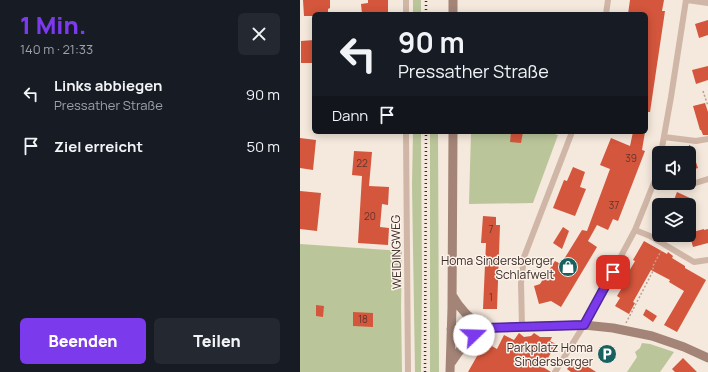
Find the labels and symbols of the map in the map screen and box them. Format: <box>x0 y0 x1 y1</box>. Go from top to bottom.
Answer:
house number: 39 <box>625 151 637 165</box>
house number: 22 <box>356 156 368 170</box>
house number: 37 <box>609 198 619 212</box>
house number: 20 <box>364 209 376 223</box>
street label: WEIDINGWEG <box>387 214 405 289</box>
house number: 7 <box>488 222 494 236</box>
place label: Homa Sindersberger Schlafwelt <box>441 252 555 283</box>
pin <box>596 255 630 289</box>
shop icon: Homa Sindersberger Schlafwelt <box>557 256 579 278</box>
house number: 1 <box>489 290 493 304</box>
house number: 18 <box>358 312 368 326</box>
position arrow <box>453 314 495 356</box>
place label: Parkplatz Homa Sindersberger <box>507 339 594 370</box>
parking icon: Parkplatz Homa Sindersberger <box>596 343 618 365</box>

